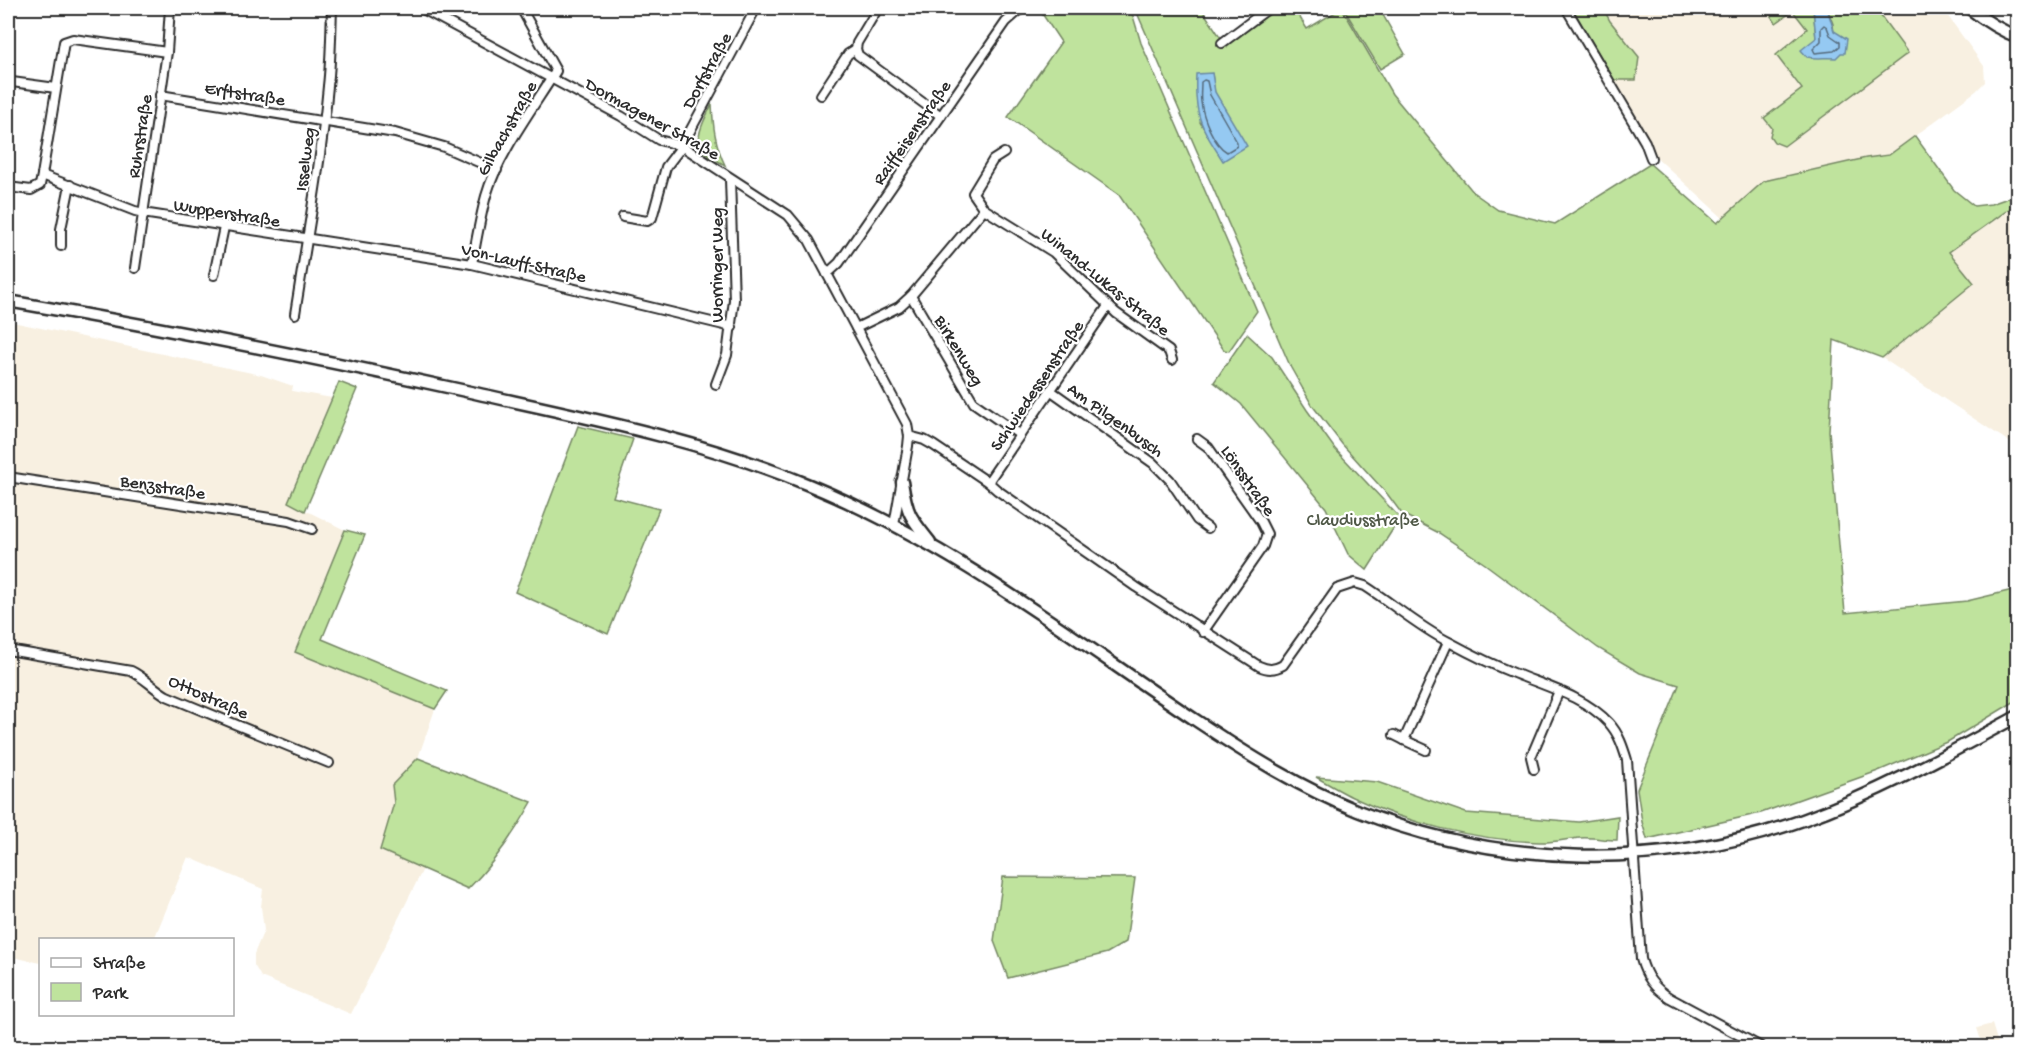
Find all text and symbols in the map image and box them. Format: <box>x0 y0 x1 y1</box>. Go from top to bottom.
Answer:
street label: Dorfstraße <box>678 29 738 114</box>
street label: Dormagener Straße <box>580 74 723 166</box>
street label: Raiffeisenstraße <box>869 77 957 190</box>
street label: Gilbachstraße <box>474 78 543 180</box>
street label: Erftstraße <box>203 79 287 112</box>
street label: Ruhrstraße <box>124 92 159 180</box>
street label: Isselweg <box>292 126 321 193</box>
street label: Wupperstraße <box>172 196 282 233</box>
street label: Worringer Weg <box>708 208 729 322</box>
street label: Winand-Lukas-Straße <box>1036 224 1174 342</box>
street label: Von-Lauff-Straße <box>458 240 589 289</box>
street label: Birkenweg <box>928 311 987 390</box>
street label: Schwiedessenstraße <box>987 317 1090 456</box>
street label: Am Pilgenbusch <box>1062 379 1167 463</box>
street label: Lönsstraße <box>1215 442 1279 521</box>
street label: Benzstraße <box>118 471 207 506</box>
park label: Claudiusstraße <box>1307 511 1420 532</box>
street label: Ottostraße <box>165 671 252 726</box>
legend <box>39 938 234 1016</box>
text: Straße <box>93 954 146 975</box>
text: Park <box>92 984 129 1005</box>

